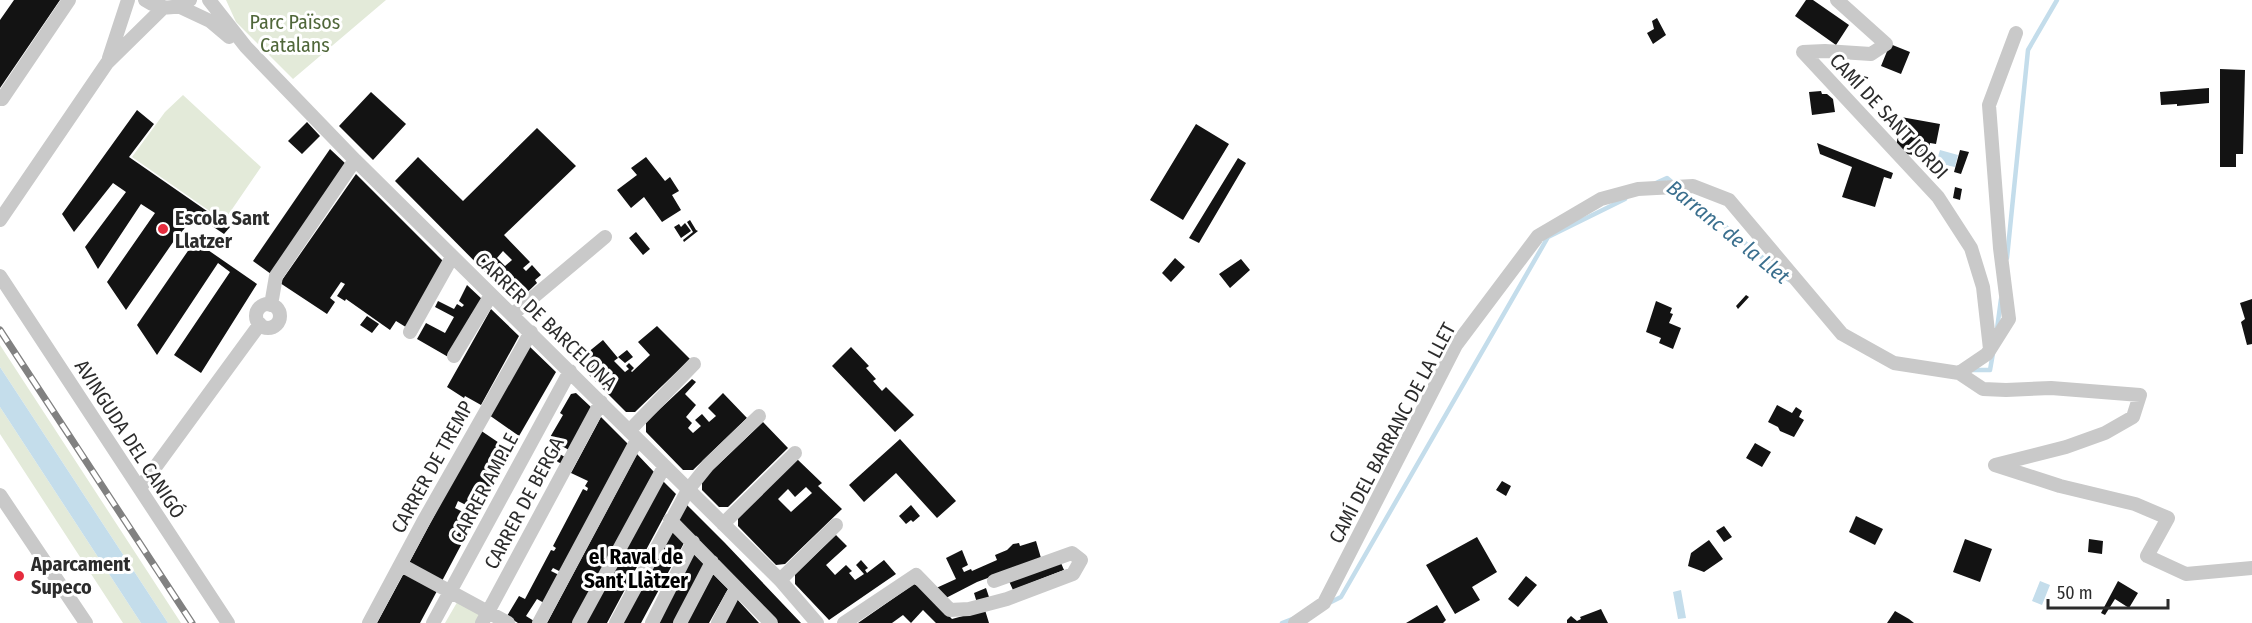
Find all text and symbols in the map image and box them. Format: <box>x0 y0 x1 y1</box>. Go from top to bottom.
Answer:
park label: Parc Països Catalans <box>250 10 340 57</box>
street label: CAMÍ DE SANT JORDI <box>1825 48 1953 184</box>
water label: Barranc de la Llet <box>1661 175 1795 290</box>
place label: Escola Sant Llatzer <box>175 206 270 253</box>
marker: Escola Sant Llatzer <box>156 222 170 236</box>
street label: CARRER DE BARCELONA <box>470 247 622 395</box>
street label: CAMÍ DEL BARRANC DE LA LLET <box>1324 318 1461 547</box>
street label: AVINGUDA DEL CANIGÓ <box>70 355 190 523</box>
street label: CARRER DE TREMP <box>386 397 478 537</box>
street label: CARRER AMPLE <box>445 429 523 547</box>
street label: CARRER DE BERGA <box>479 432 569 573</box>
district label: el Raval de Sant Llàtzer <box>584 544 688 594</box>
place label: Aparcament Supeco <box>30 552 132 599</box>
marker: Aparcament Supeco <box>12 569 26 583</box>
scale bar <box>2048 572 2168 610</box>
text: 50 m <box>2057 582 2093 604</box>

